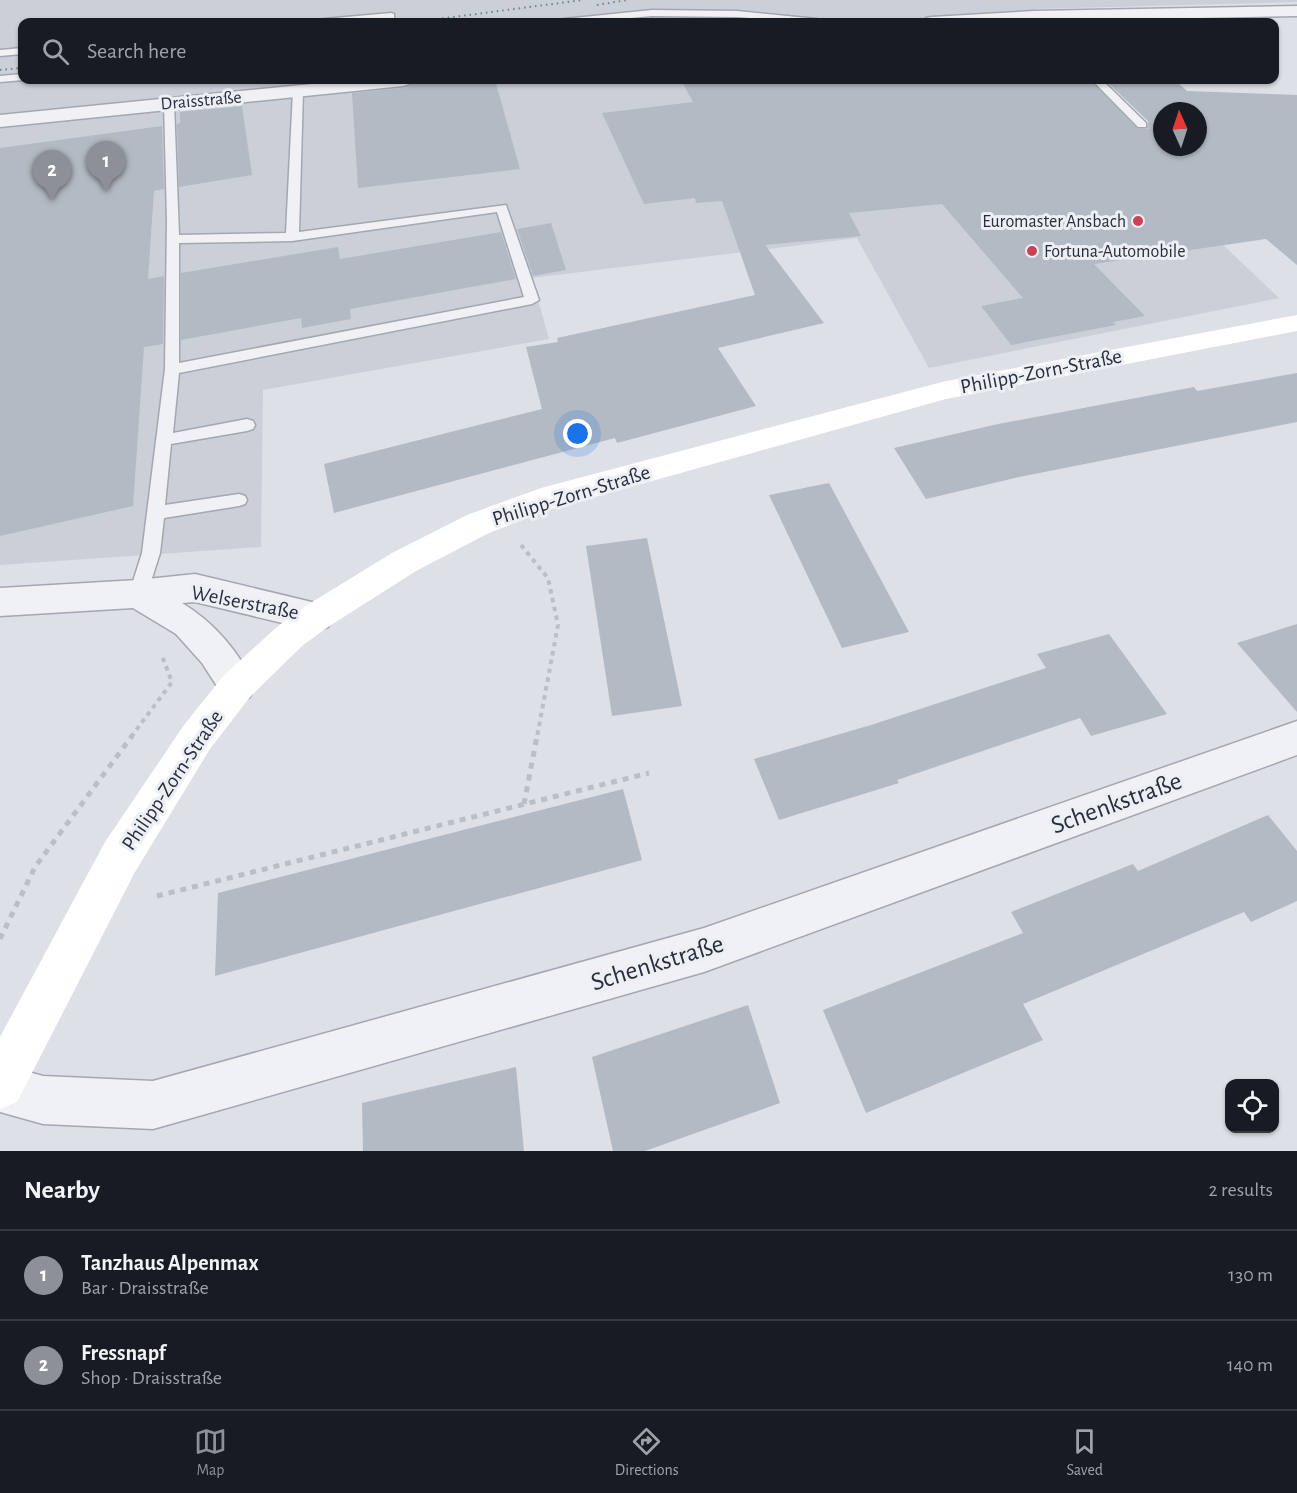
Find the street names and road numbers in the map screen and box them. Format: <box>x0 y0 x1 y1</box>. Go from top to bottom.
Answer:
street label: Draisstraße <box>160 88 242 114</box>
street label: Philipp-Zorn-Straße <box>959 346 1124 397</box>
street label: Philipp-Zorn-Straße <box>490 461 653 529</box>
street label: Welserstraße <box>189 582 300 623</box>
street label: Philipp-Zorn-Straße <box>118 706 227 854</box>
street label: Schenkstraße <box>1048 767 1185 839</box>
street label: Schenkstraße <box>588 930 727 995</box>

